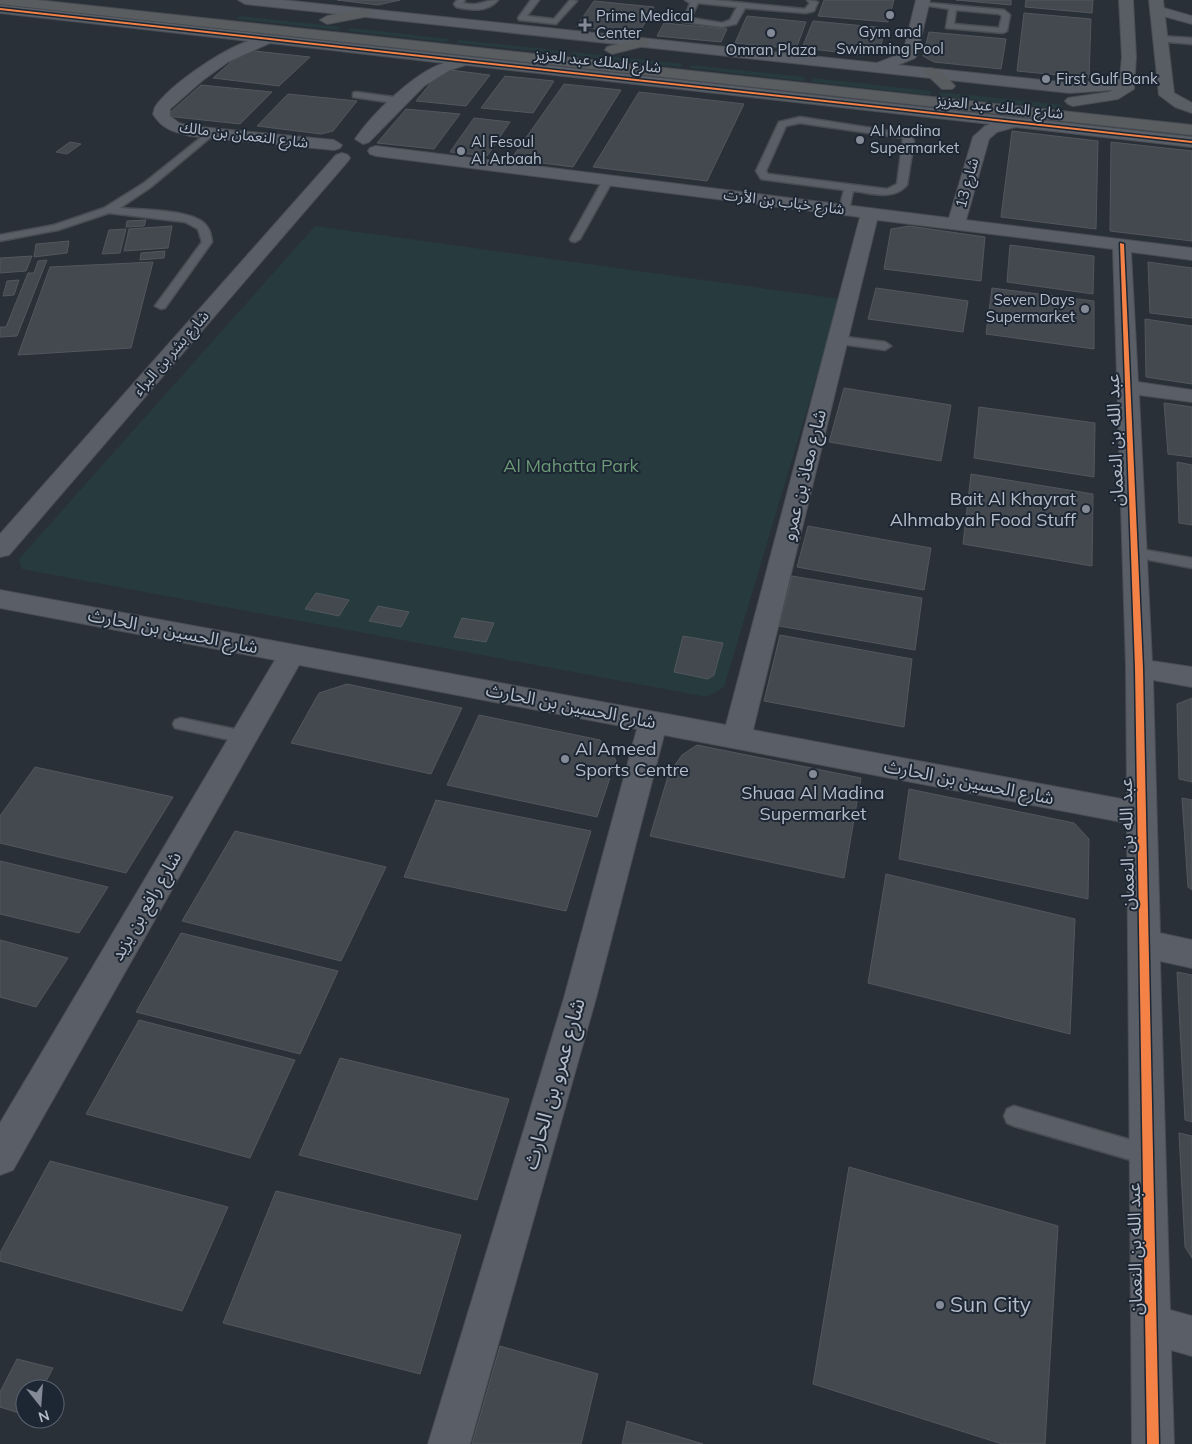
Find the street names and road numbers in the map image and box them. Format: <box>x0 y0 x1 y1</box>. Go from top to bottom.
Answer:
street label: شارع الملك عبد العزيز <box>532 44 663 80</box>
street label: شارع الملك عبد العزيز <box>934 90 1065 126</box>
street label: شارع النعمان بن مالك <box>178 117 310 155</box>
street label: شارع 13 <box>951 155 985 211</box>
street label: شارع خباب بن الأرت <box>722 185 846 221</box>
street label: شارع بشر بن البراء <box>128 306 215 401</box>
street label: عبد الله بن النعمان <box>1101 373 1128 507</box>
street label: شارع معاذ بن عمرو <box>776 407 834 544</box>
street label: شارع الحسين بن الحارث <box>85 603 260 661</box>
street label: شارع الحسين بن الحارث <box>483 678 658 736</box>
street label: شارع الحسين بن الحارث <box>881 754 1056 812</box>
street label: عبد الله بن النعمان <box>1114 778 1139 910</box>
street label: شارع رافع بن يزيد <box>105 847 189 966</box>
street label: شارع عمرو بن الحارث <box>516 995 593 1173</box>
street label: عبد الله بن النعمان <box>1122 1183 1147 1315</box>

